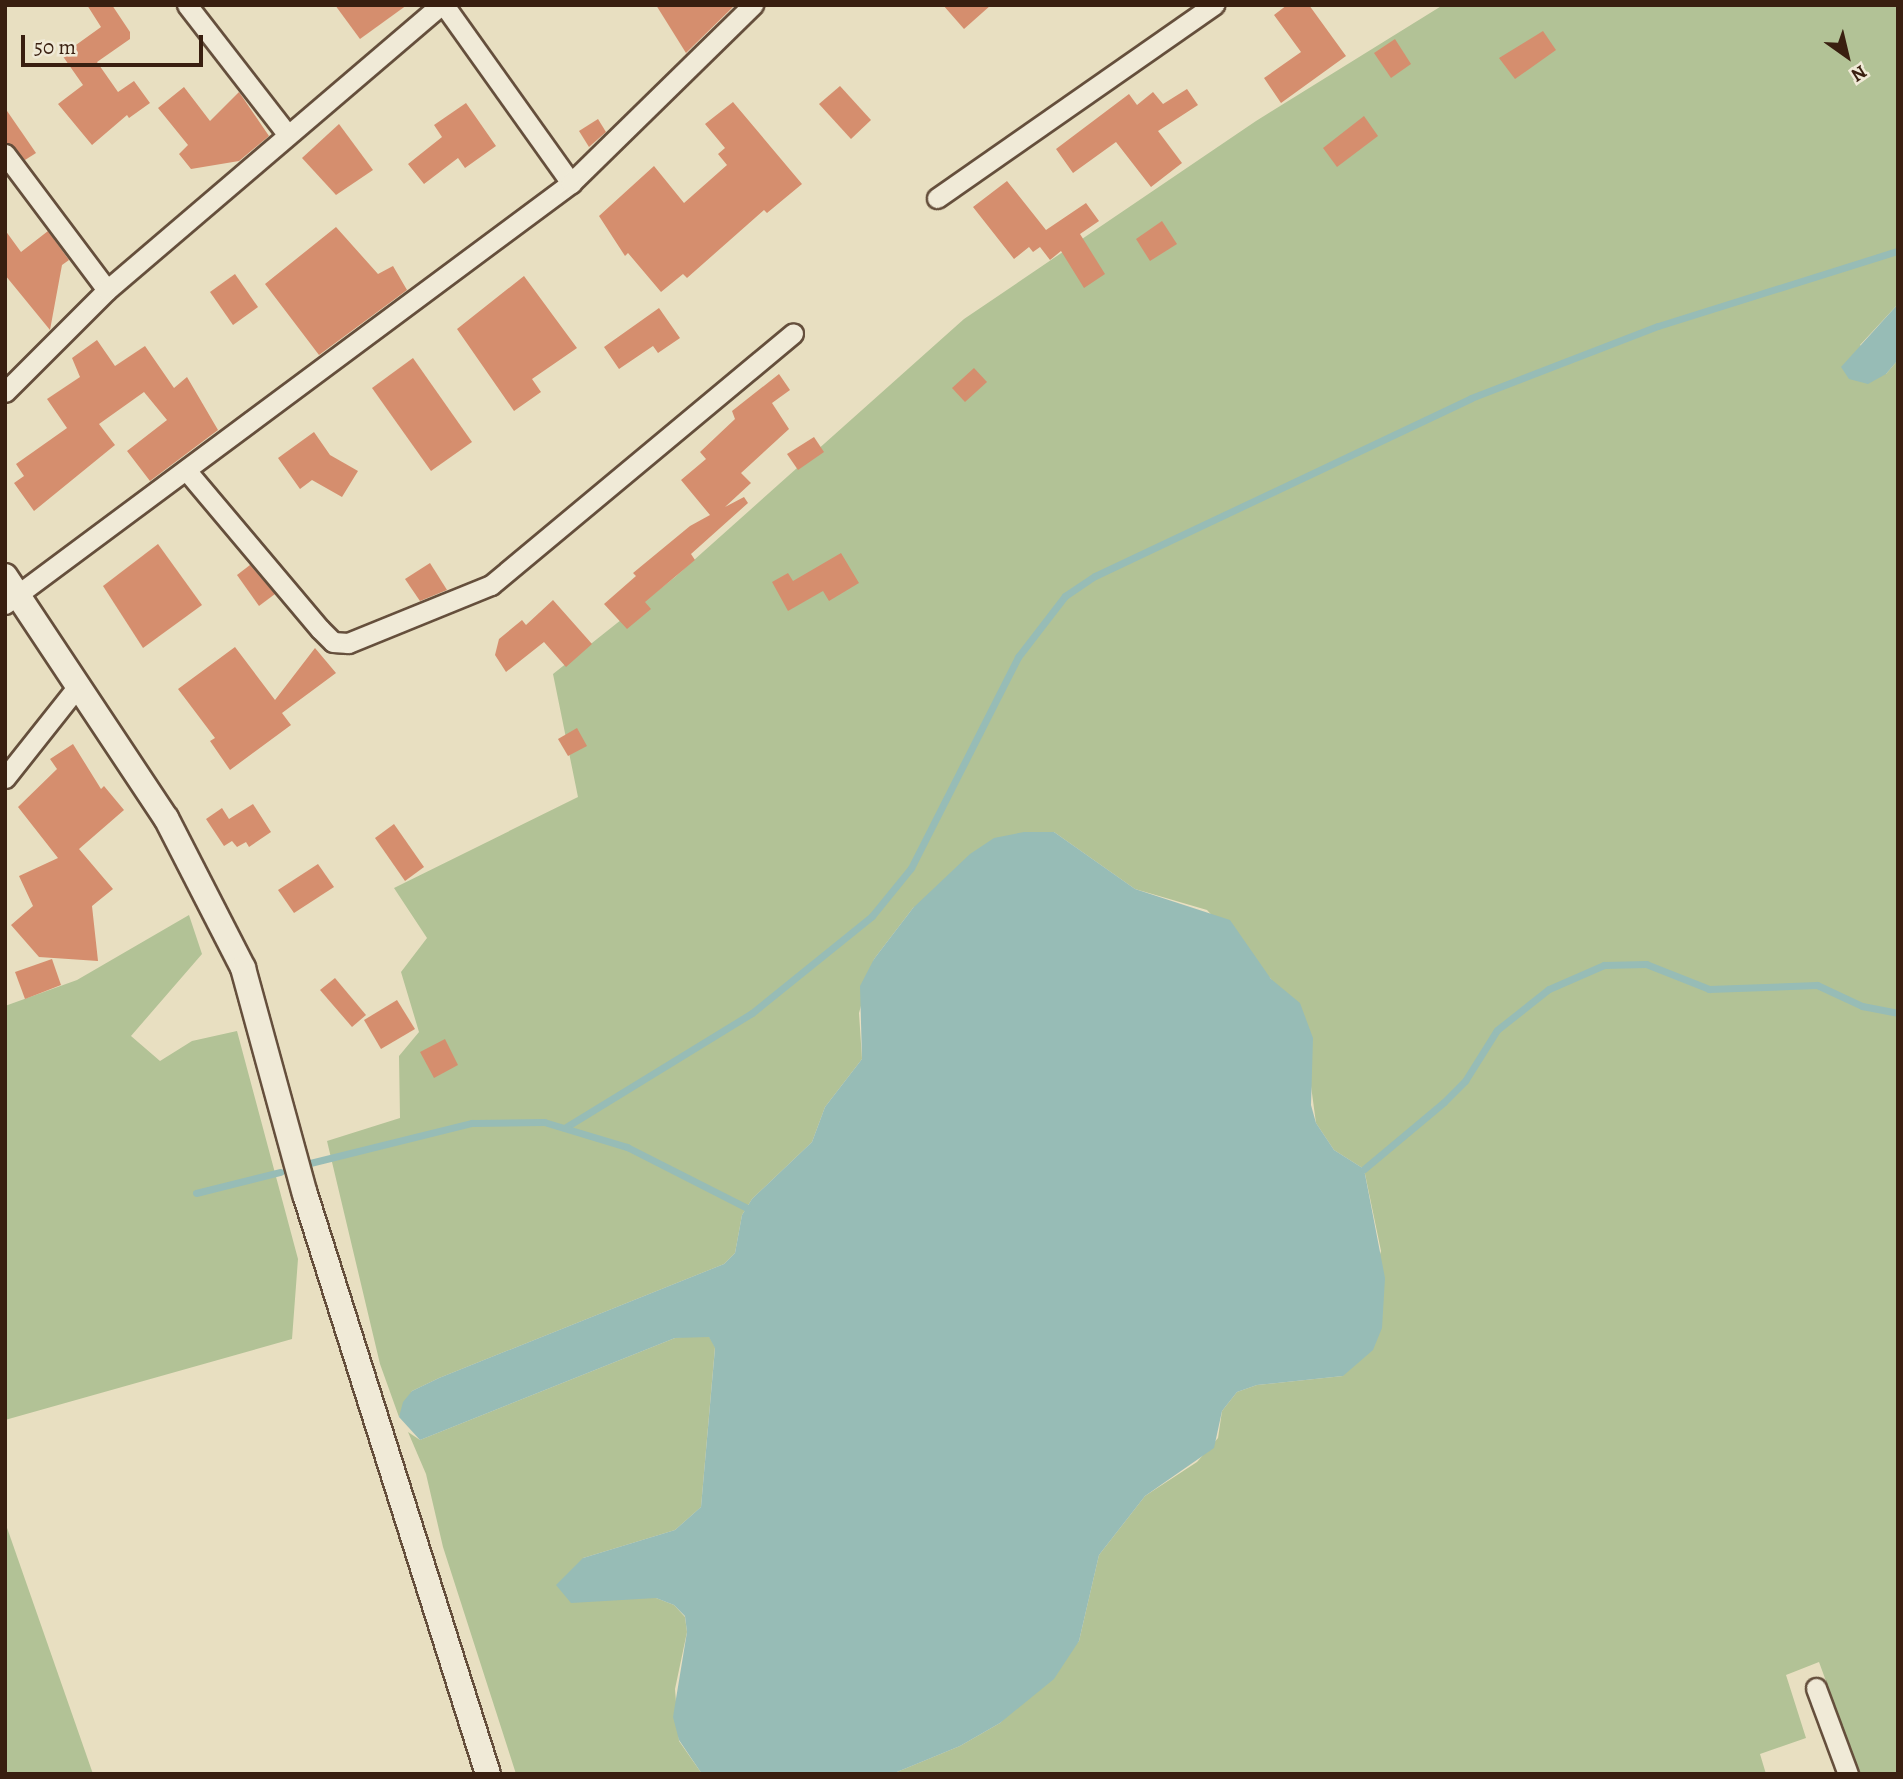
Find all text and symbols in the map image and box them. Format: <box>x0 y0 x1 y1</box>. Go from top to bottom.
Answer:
scale bar <box>24 21 206 65</box>
north arrow <box>1812 21 1882 91</box>
text: 50 m <box>34 33 76 61</box>
text: N <box>1846 59 1872 88</box>

